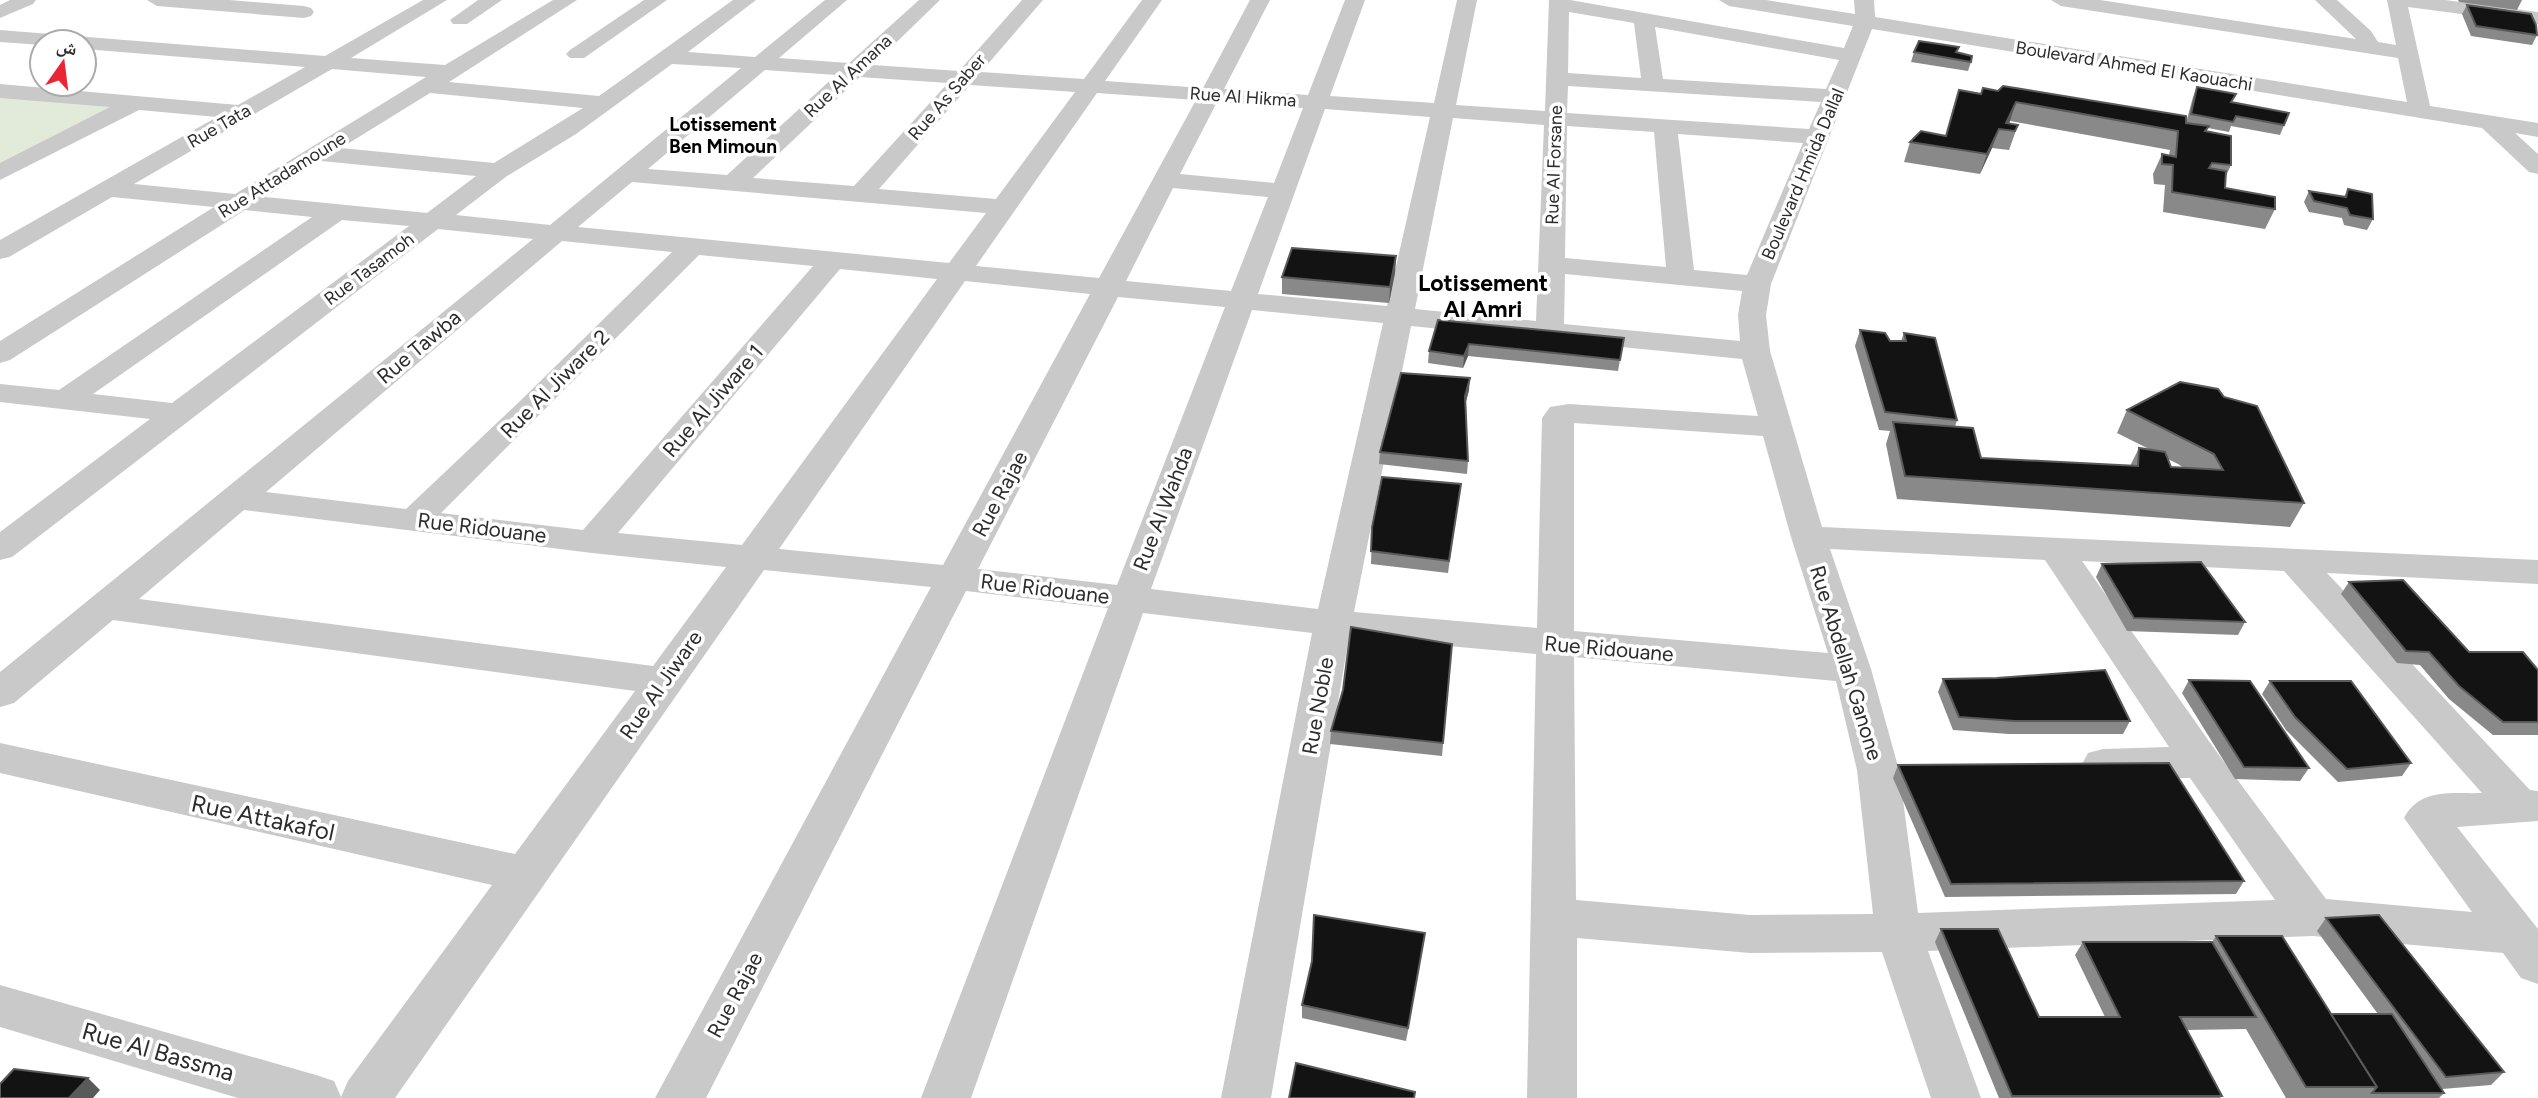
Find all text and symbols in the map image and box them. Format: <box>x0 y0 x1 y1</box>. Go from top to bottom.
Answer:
north arrow <box>28 28 98 98</box>
street label: Rue Al Amana <box>800 30 896 122</box>
text: ش <box>54 33 80 61</box>
street label: Boulevard Ahmed El Kaouachi <box>2014 36 2254 96</box>
street label: Rue As Saber <box>903 49 991 145</box>
street label: Rue Al Hikma <box>1189 82 1297 112</box>
street label: Boulevard Hmida Dallal <box>1757 85 1849 263</box>
street label: Rue Tata <box>183 99 255 153</box>
street label: Rue Al Forsane <box>1541 105 1567 225</box>
district label: Lotissement Ben Mimoun <box>669 113 777 158</box>
street label: Rue Attadamoune <box>214 127 350 223</box>
street label: Rue Tasamoh <box>320 228 418 310</box>
district label: Lotissement Al Amri <box>1418 269 1548 323</box>
street label: Rue Tawba <box>372 304 466 389</box>
street label: Rue Al Jiware 2 <box>495 324 614 443</box>
street label: Rue Al Jiware 1 <box>657 339 768 462</box>
street label: Rue Al Wahda <box>1128 444 1198 574</box>
street label: Rue Rajae <box>967 447 1032 541</box>
street label: Rue Ridouane <box>416 507 548 548</box>
street label: Rue Abdellah Ganone <box>1805 562 1888 763</box>
street label: Rue Ridouane <box>979 568 1111 609</box>
street label: Rue Al Jiware <box>614 626 707 744</box>
street label: Rue Ridouane <box>1543 630 1675 667</box>
street label: Rue Noble <box>1297 655 1338 757</box>
street label: Rue Attakafol <box>189 788 337 847</box>
street label: Rue Rajae <box>702 948 767 1042</box>
street label: Rue Al Bassma <box>79 1016 238 1087</box>

